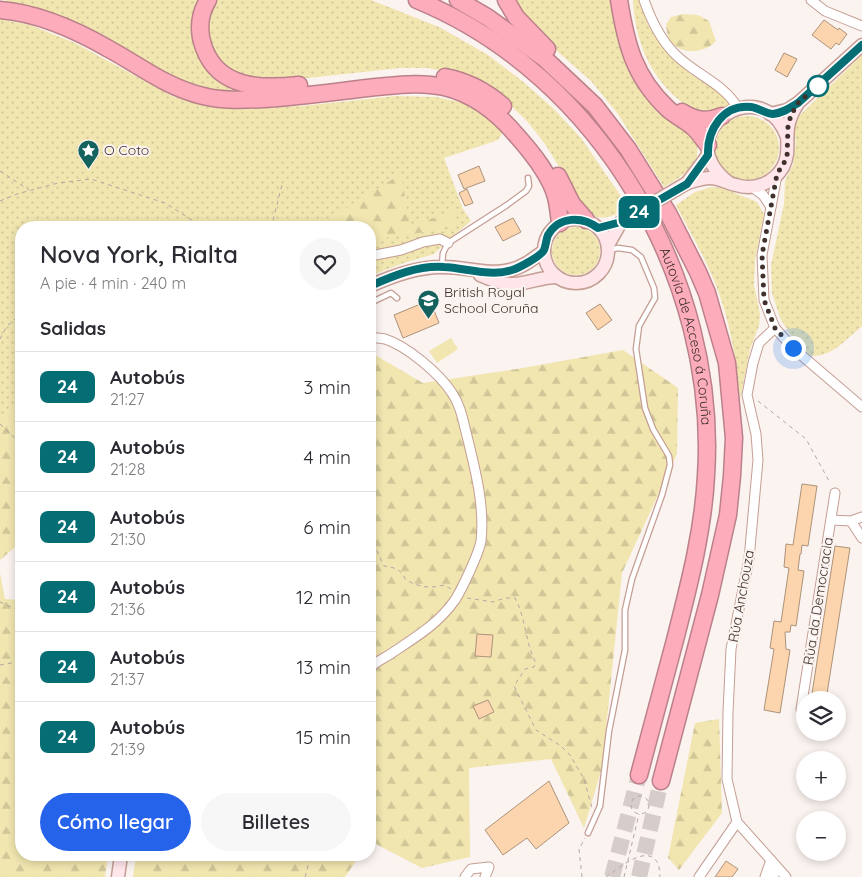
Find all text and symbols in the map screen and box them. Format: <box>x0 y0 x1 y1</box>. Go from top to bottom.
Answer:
unlabelled marker <box>807 75 829 97</box>
place icon: O Coto <box>76 138 100 169</box>
place label: O Coto <box>104 141 149 159</box>
line badge: 24 <box>616 196 662 228</box>
text: 24 <box>629 200 649 223</box>
button: heart <box>299 238 351 290</box>
text: Nova York, Rialta <box>40 239 238 269</box>
street label: Autovía de Acceso á Coruña <box>656 245 715 426</box>
text: A pie · 4 min · 240 m <box>40 273 186 293</box>
place label: British Royal School Coruña <box>444 283 539 317</box>
school or university icon: British Royal School Coruña <box>416 288 440 319</box>
text: Salidas <box>40 316 106 340</box>
your location <box>781 336 806 361</box>
text: Autobús <box>110 365 185 389</box>
text: 24 <box>57 375 78 398</box>
text: 3 min <box>303 375 351 399</box>
text: 21:27 <box>110 389 145 409</box>
text: Autobús <box>110 435 185 459</box>
text: 24 <box>57 445 78 468</box>
text: 4 min <box>303 445 351 469</box>
text: 21:28 <box>110 459 145 479</box>
text: Autobús <box>110 505 185 529</box>
text: 24 <box>57 515 78 538</box>
text: 6 min <box>303 515 351 539</box>
text: 21:30 <box>110 529 146 549</box>
street label: Rúa da Democracia <box>799 536 837 666</box>
street label: Rúa Anchouza <box>724 548 758 644</box>
text: Autobús <box>110 575 185 599</box>
text: 24 <box>57 585 78 608</box>
text: 12 min <box>296 585 351 609</box>
text: 21:36 <box>110 599 145 619</box>
text: Autobús <box>110 645 185 669</box>
text: 24 <box>57 655 78 678</box>
text: 13 min <box>296 655 351 679</box>
text: 21:37 <box>110 669 144 689</box>
map controls <box>796 691 846 861</box>
button: layers <box>796 691 846 741</box>
text: Autobús <box>110 715 185 739</box>
text: 24 <box>57 725 78 748</box>
text: 15 min <box>296 725 351 749</box>
text: 21:39 <box>110 739 145 759</box>
button: + <box>796 751 846 801</box>
button: Cómo llegar <box>40 793 191 851</box>
button: Billetes <box>201 793 351 851</box>
button: − <box>796 811 846 861</box>

